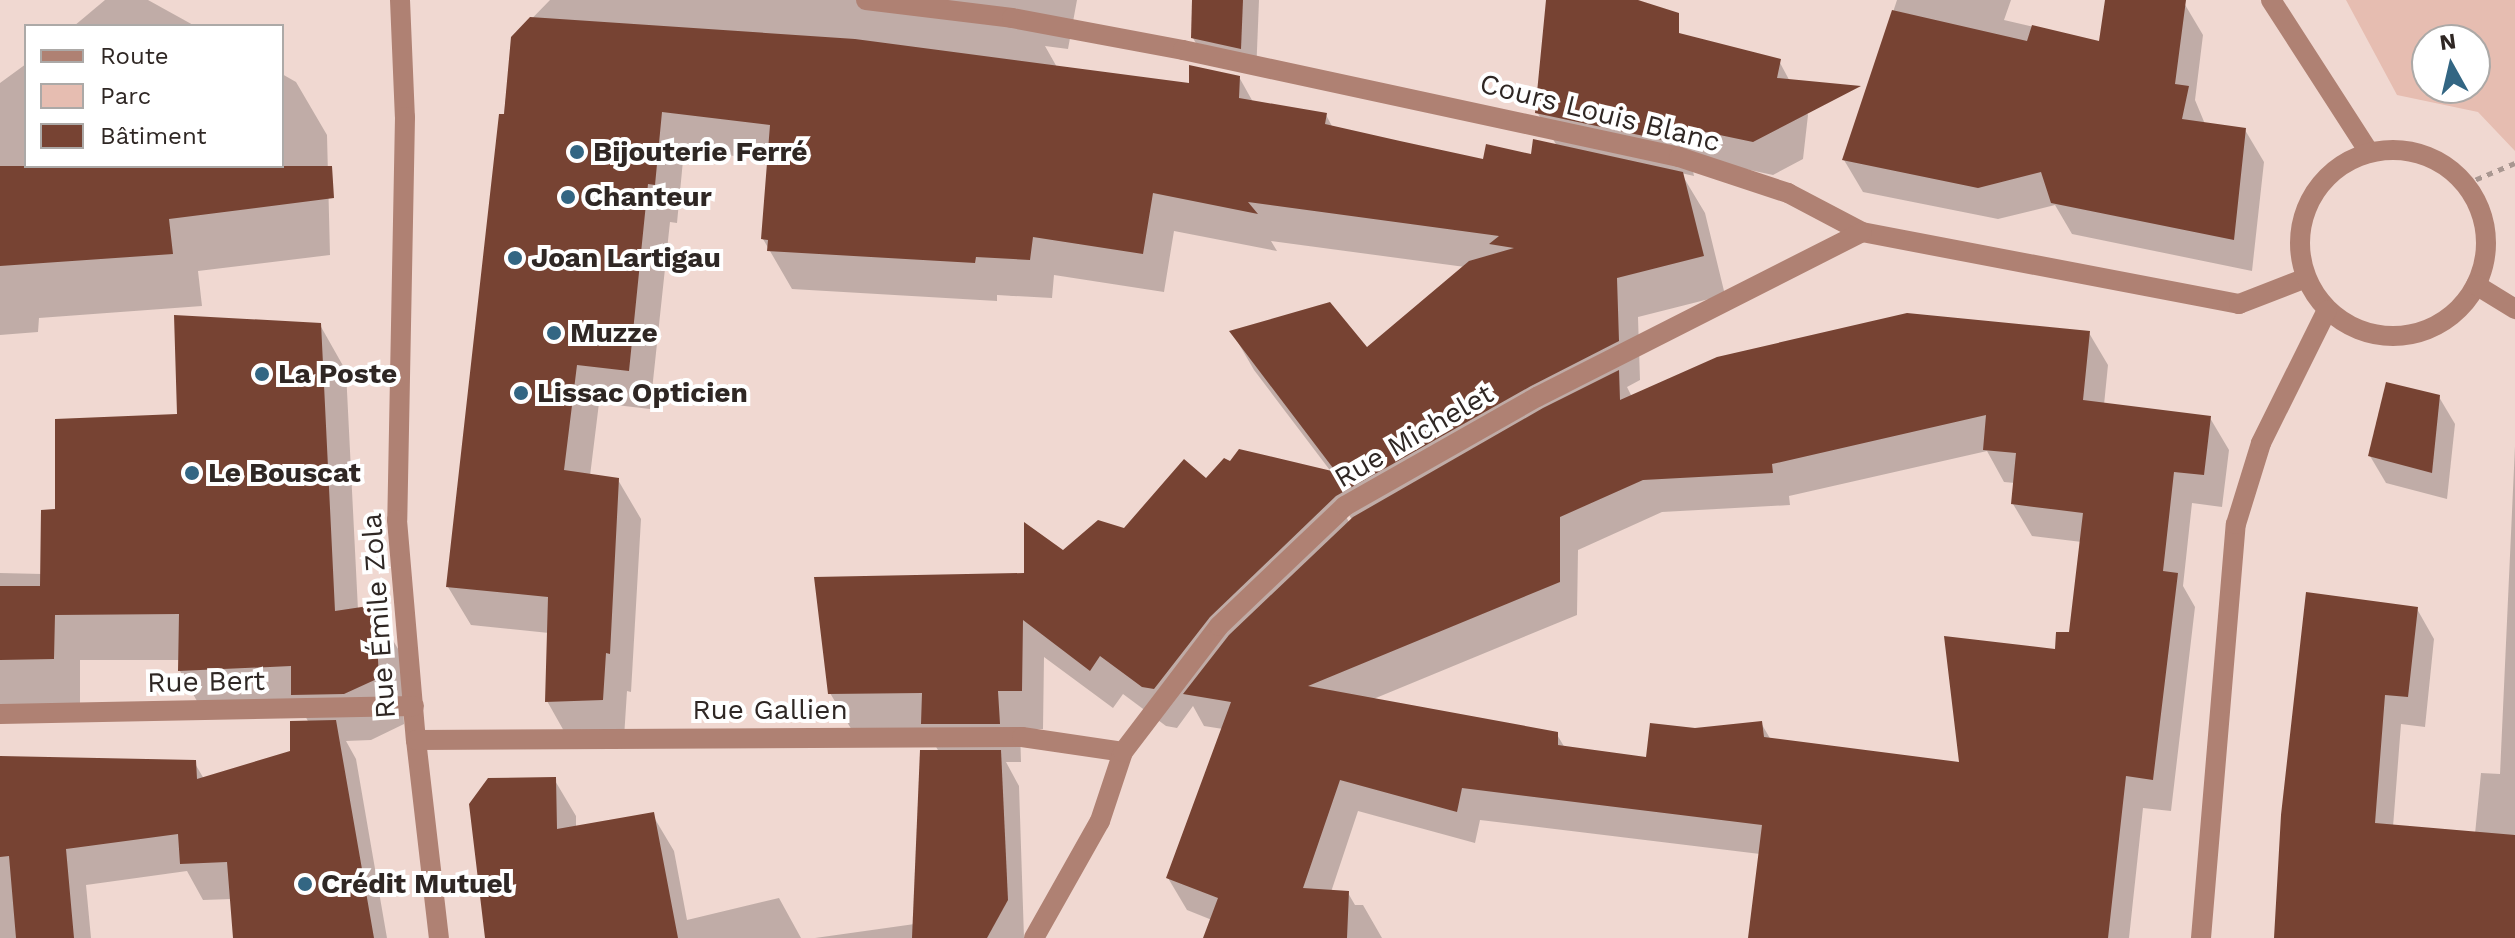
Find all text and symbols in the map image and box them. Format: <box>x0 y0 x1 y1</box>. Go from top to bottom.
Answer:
legend <box>24 24 284 168</box>
north arrow <box>2411 24 2491 104</box>
text: N <box>2438 28 2458 55</box>
text: Route <box>100 42 169 70</box>
street label: Cours Louis Blanc <box>1476 67 1724 159</box>
text: Parc <box>100 82 151 110</box>
text: Bâtiment <box>100 122 207 150</box>
place label: Bijouterie Ferré <box>593 135 807 169</box>
marker: Bijouterie Ferré <box>568 143 586 161</box>
place label: Chanteur <box>584 180 712 214</box>
marker: Chanteur <box>559 188 577 206</box>
place label: Joan Lartigau <box>531 241 721 275</box>
marker: Joan Lartigau <box>506 249 524 267</box>
place label: Muzze <box>570 316 658 350</box>
marker: Muzze <box>545 324 563 342</box>
place label: La Poste <box>278 357 397 391</box>
marker: La Poste <box>253 365 271 383</box>
place label: Lissac Opticien <box>537 376 748 410</box>
street label: Rue Michelet <box>1329 377 1499 495</box>
marker: Lissac Opticien <box>512 384 530 402</box>
place label: Le Bouscat <box>208 456 361 490</box>
marker: Le Bouscat <box>183 464 201 482</box>
street label: Rue Émile Zola <box>355 512 403 720</box>
street label: Rue Bert <box>147 664 265 700</box>
street label: Rue Gallien <box>692 693 848 727</box>
place label: Crédit Mutuel <box>321 867 512 901</box>
marker: Crédit Mutuel <box>296 875 314 893</box>

